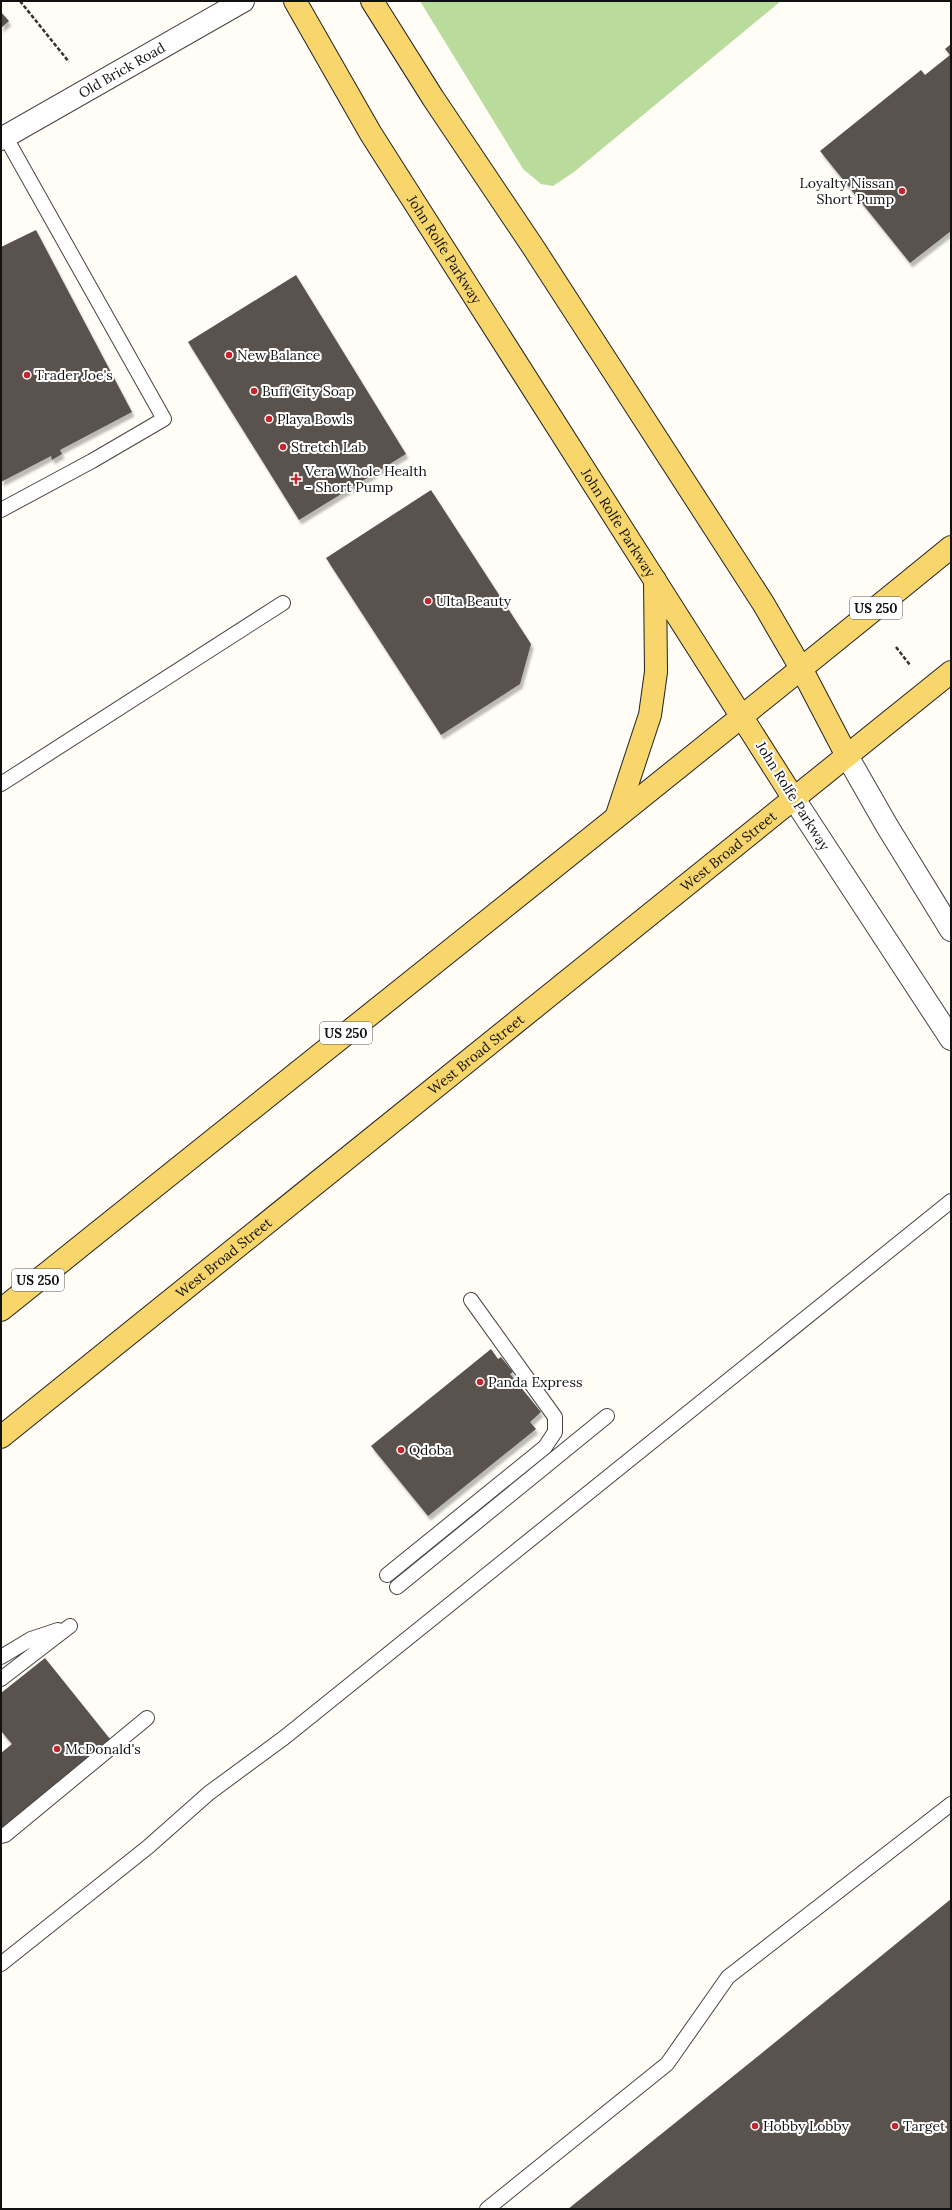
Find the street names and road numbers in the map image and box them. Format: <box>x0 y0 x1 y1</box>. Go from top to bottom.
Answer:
street label: Old Brick Road <box>75 38 168 102</box>
street label: John Rolfe Parkway <box>403 191 486 308</box>
street label: John Rolfe Parkway <box>577 464 660 581</box>
road number: US 250 <box>850 597 902 619</box>
street label: John Rolfe Parkway <box>752 737 834 854</box>
street label: West Broad Street <box>677 807 781 895</box>
street label: West Broad Street <box>424 1010 528 1099</box>
road number: US 250 <box>320 1022 372 1044</box>
street label: West Broad Street <box>172 1213 276 1302</box>
road number: US 250 <box>12 1269 64 1291</box>

